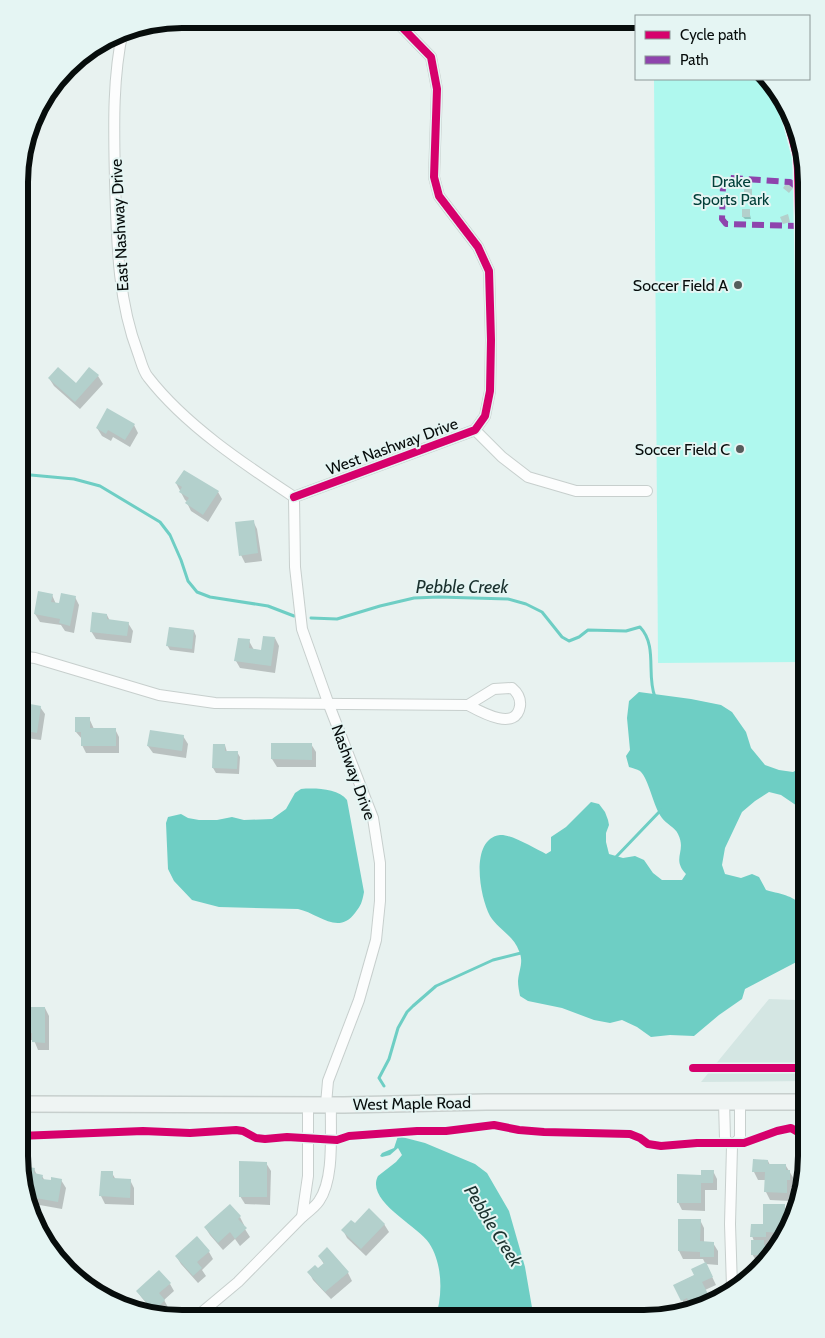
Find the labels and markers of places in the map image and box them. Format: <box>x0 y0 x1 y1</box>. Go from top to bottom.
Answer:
place label: Soccer Field A <box>633 276 728 295</box>
marker: Soccer Field A <box>732 279 744 291</box>
place label: Soccer Field C <box>635 440 730 459</box>
marker: Soccer Field C <box>734 443 746 455</box>

